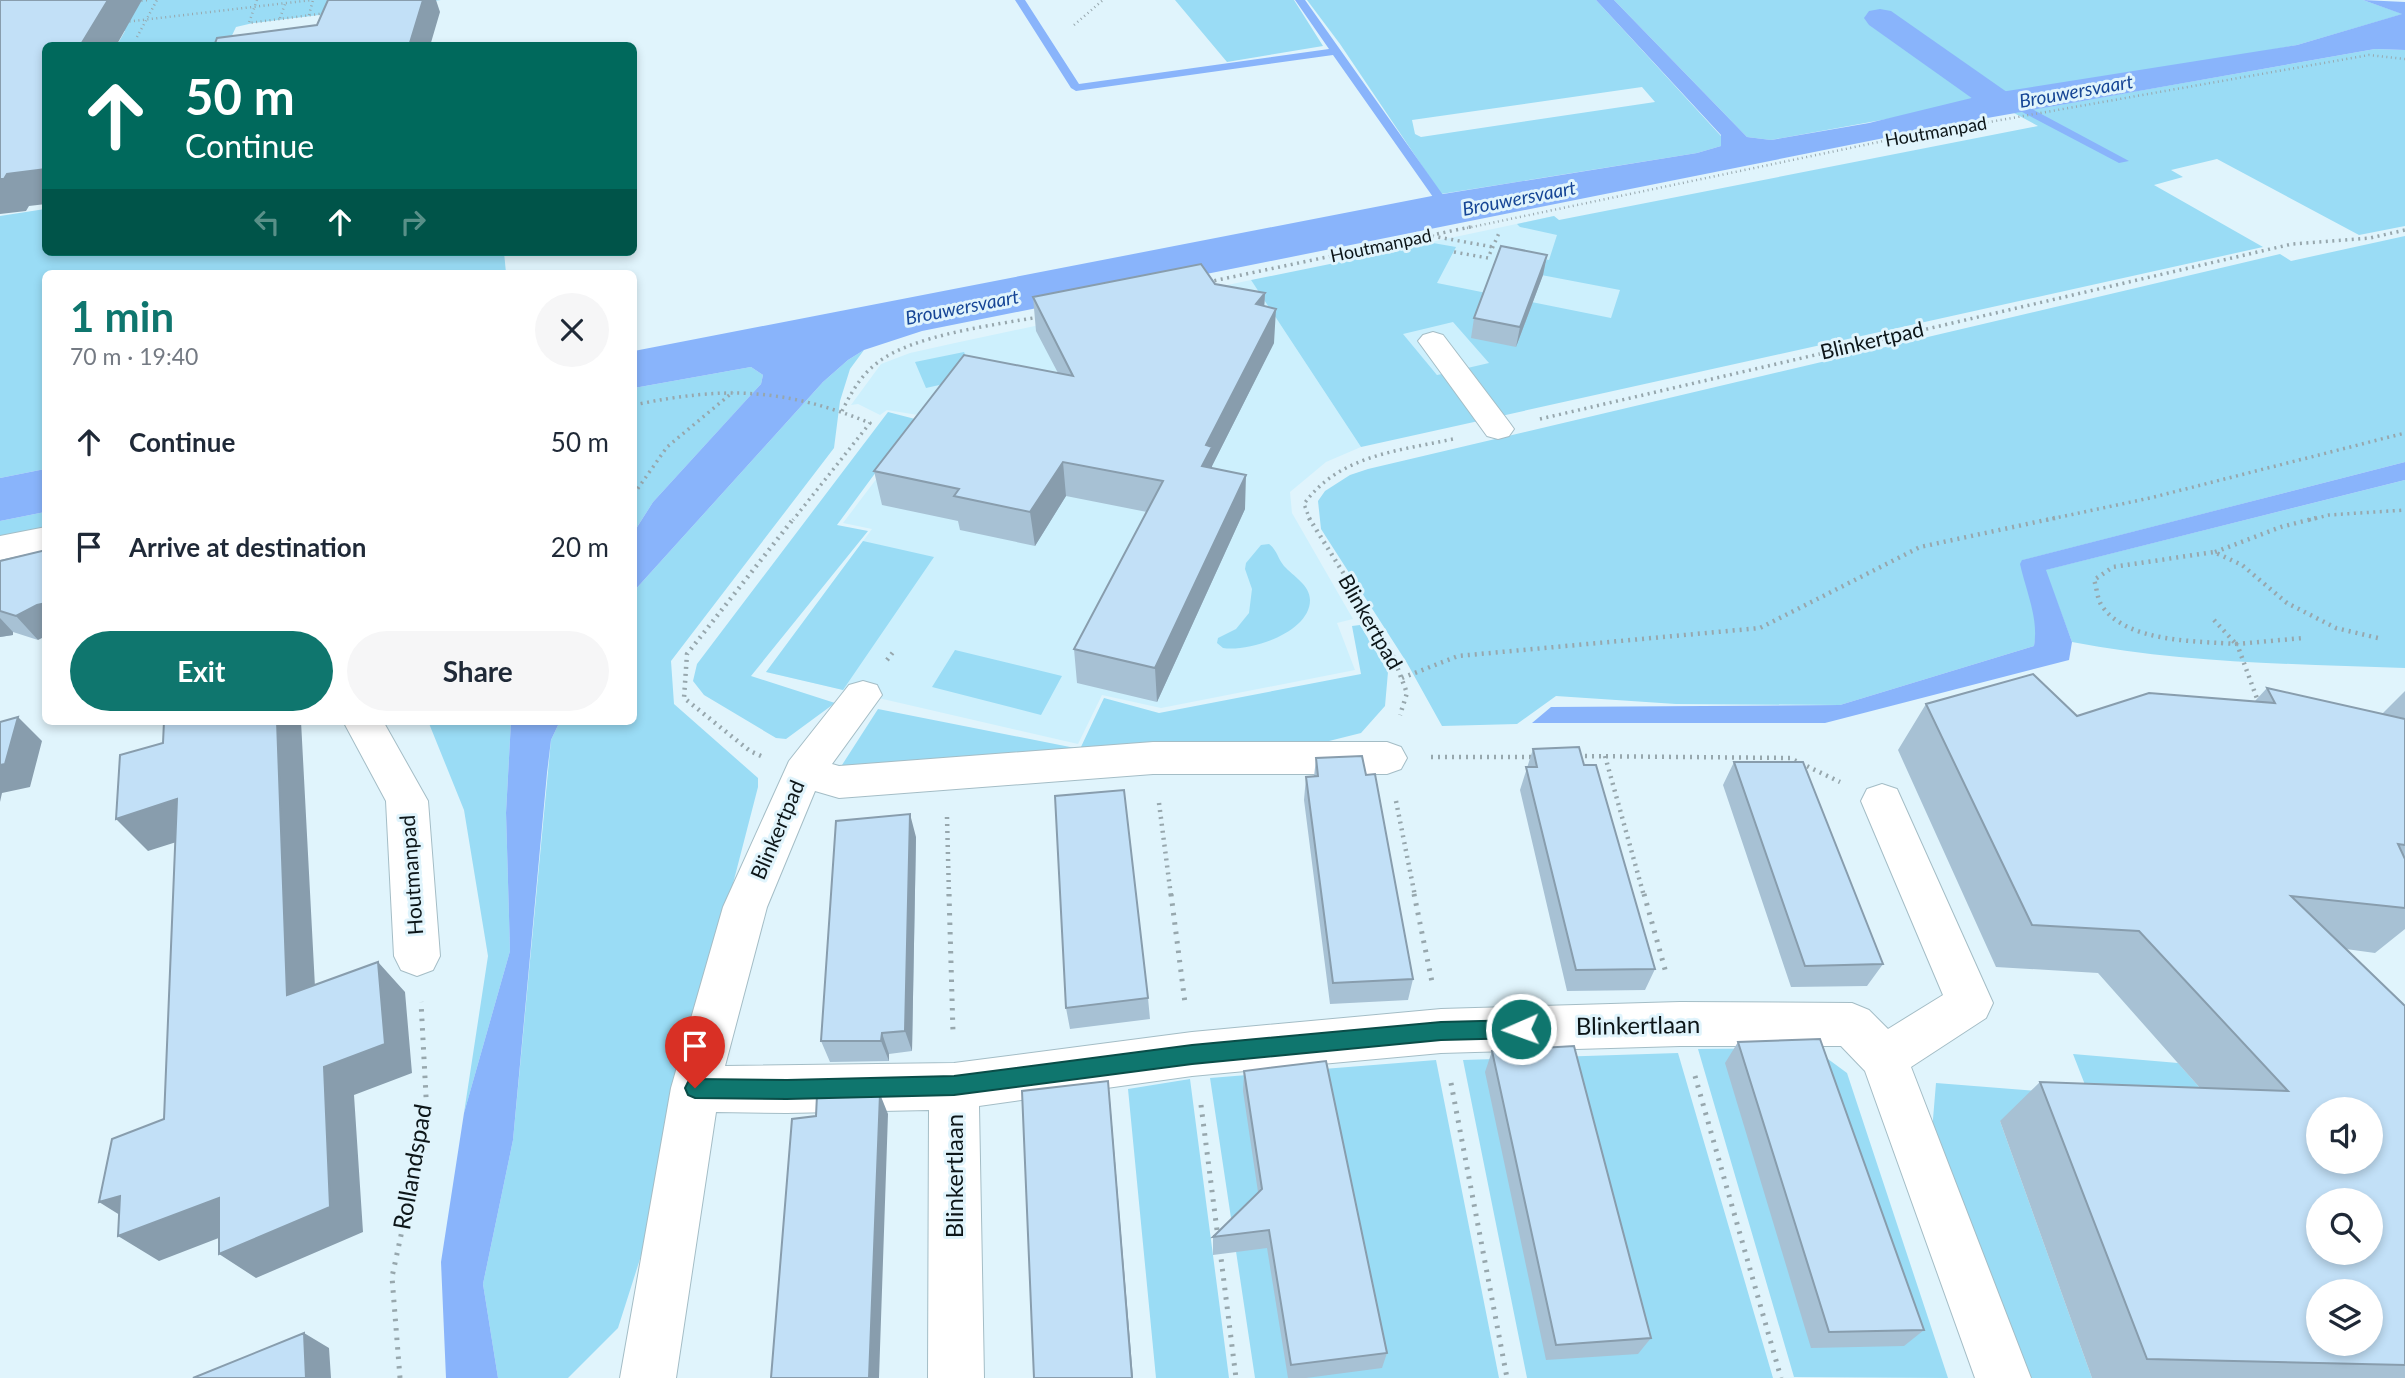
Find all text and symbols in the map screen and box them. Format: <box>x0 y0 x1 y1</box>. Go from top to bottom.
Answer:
text: 50 m <box>185 67 295 125</box>
water label: Brouwersvaart <box>2017 69 2135 112</box>
icon: ahead <box>70 70 161 161</box>
street label: Houtmanpad <box>1883 111 1988 151</box>
text: Continue <box>185 126 314 165</box>
water label: Brouwersvaart <box>1460 175 1578 220</box>
icon: left <box>248 203 286 241</box>
icon: ahead <box>321 203 359 241</box>
icon: right <box>394 203 432 241</box>
street label: Houtmanpad <box>1328 224 1433 266</box>
water label: Brouwersvaart <box>903 284 1021 329</box>
text: 1 min <box>70 291 174 341</box>
button: close <box>535 293 609 367</box>
street label: Blinkertpad <box>1818 316 1926 364</box>
text: 70 m · 19:40 <box>70 342 198 370</box>
icon: ahead <box>70 423 108 461</box>
text: Continue <box>129 426 235 458</box>
text: 50 m <box>551 426 609 458</box>
icon: arrive <box>70 528 108 566</box>
text: Arrive at destination <box>129 531 366 563</box>
text: 20 m <box>551 531 609 563</box>
street label: Blinkertpad <box>1334 569 1408 673</box>
button: Exit <box>70 631 333 711</box>
button: Share <box>347 631 609 711</box>
street label: Blinkertpad <box>745 776 809 883</box>
street label: Houtmanpad <box>394 814 427 936</box>
position arrow <box>1484 992 1558 1066</box>
street label: Blinkertlaan <box>1575 1009 1700 1040</box>
pin <box>665 1016 725 1088</box>
icon: arrive <box>676 1027 714 1065</box>
map controls <box>2306 1097 2383 1356</box>
button: sound <box>2306 1097 2383 1174</box>
street label: Rollandspad <box>386 1102 437 1232</box>
street label: Blinkertlaan <box>939 1114 968 1238</box>
button: search <box>2306 1188 2383 1265</box>
button: layers <box>2306 1279 2383 1356</box>

